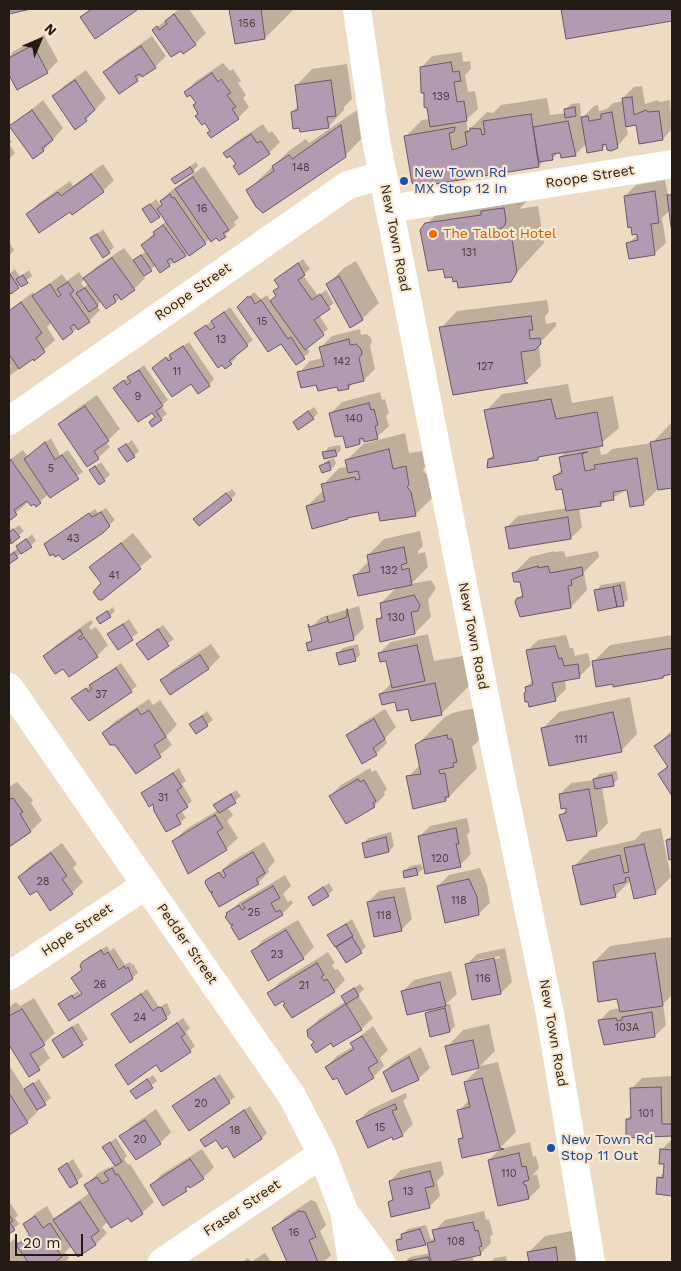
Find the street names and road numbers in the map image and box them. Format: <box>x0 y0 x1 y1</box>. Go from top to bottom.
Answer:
street label: Roope Street <box>544 162 636 192</box>
street label: New Town Road <box>376 183 414 293</box>
street label: Roope Street <box>151 259 235 325</box>
street label: New Town Road <box>454 581 492 691</box>
street label: Hope Street <box>38 900 116 960</box>
street label: Pedder Street <box>153 900 221 988</box>
street label: New Town Road <box>535 978 571 1088</box>
street label: Fraser Street <box>200 1176 284 1240</box>

